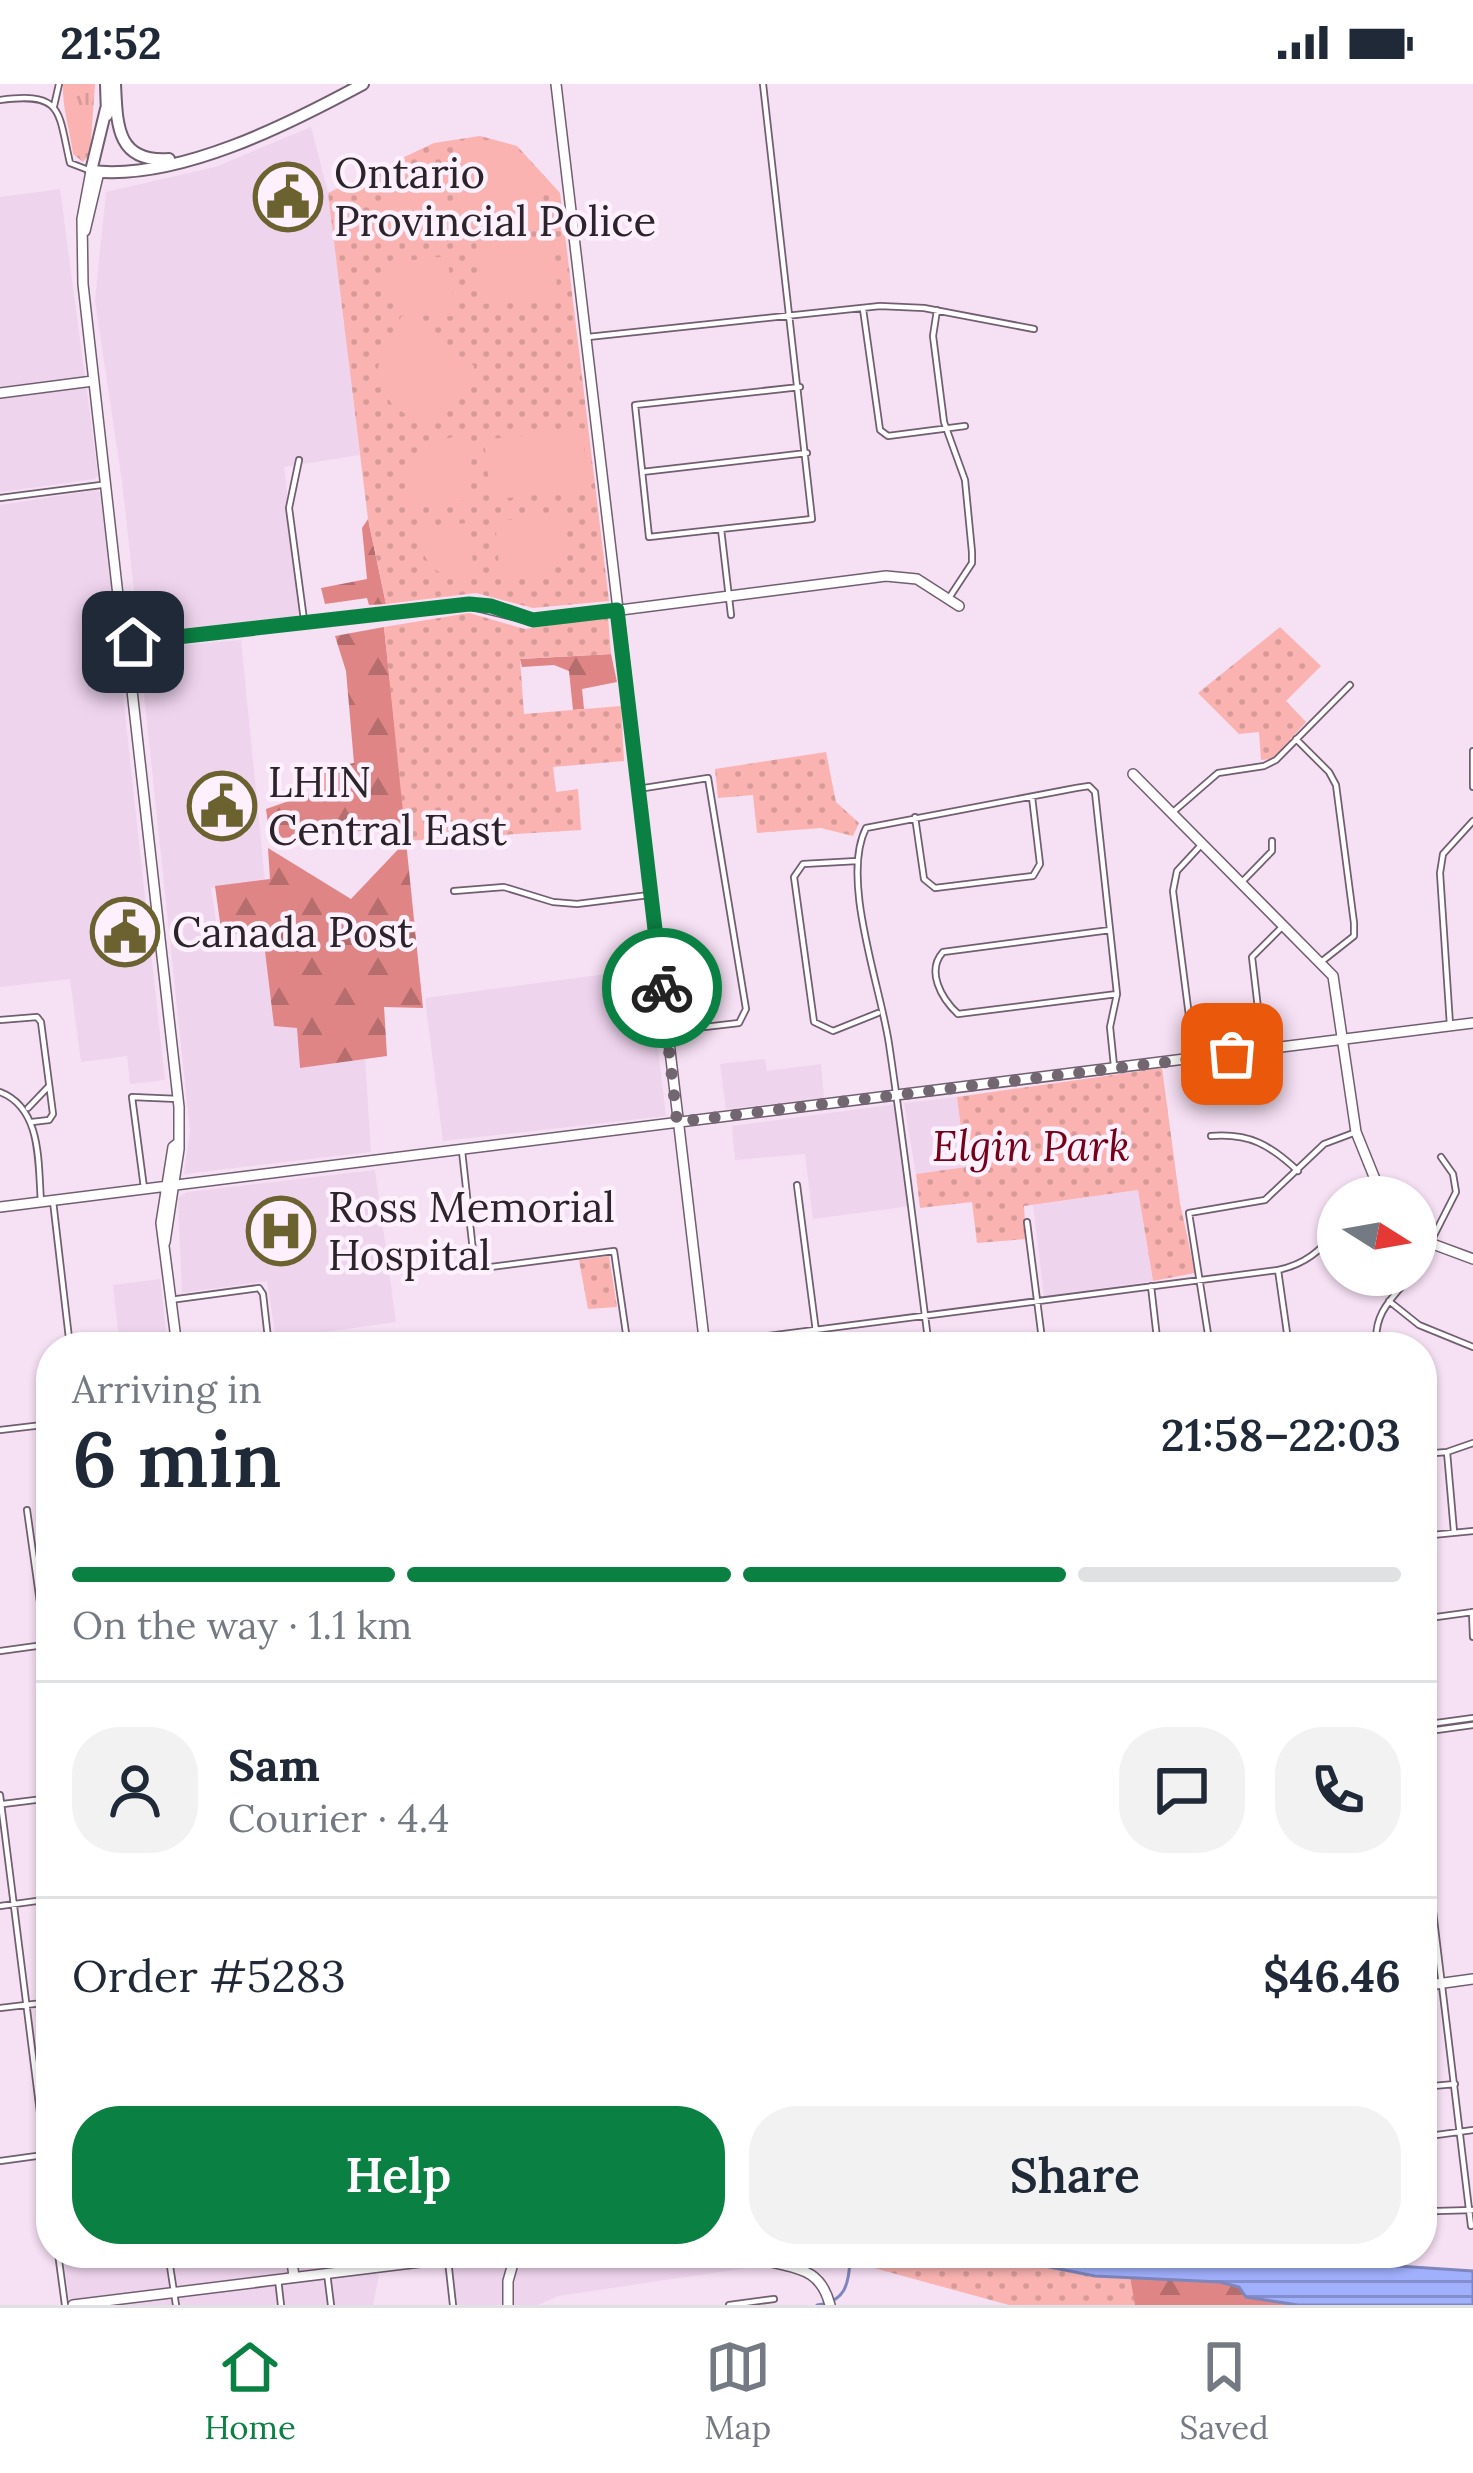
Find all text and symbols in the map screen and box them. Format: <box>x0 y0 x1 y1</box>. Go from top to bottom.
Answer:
text: 21:52 <box>60 14 162 71</box>
place label: Ontario Provincial Police <box>334 146 656 248</box>
public building icon: Ontario Provincial Police <box>253 162 323 232</box>
pin <box>82 591 184 693</box>
icon: home <box>100 609 166 675</box>
place label: LHIN Central East <box>268 755 508 857</box>
public building icon: LHIN Central East <box>187 771 257 841</box>
public building icon: Canada Post <box>90 897 160 967</box>
place label: Canada Post <box>172 905 414 959</box>
courier <box>602 928 722 1048</box>
icon: bike <box>629 955 695 1021</box>
pin <box>1181 1003 1283 1105</box>
icon: bag <box>1199 1021 1265 1087</box>
park label: Elgin Park <box>932 1119 1130 1173</box>
north arrow <box>1317 1176 1437 1296</box>
map controls <box>1317 1176 1437 1296</box>
place label: Ross Memorial Hospital <box>328 1180 615 1282</box>
hospital icon: Ross Memorial Hospital <box>246 1196 316 1266</box>
text: Arriving in <box>72 1364 262 1414</box>
text: 21:58–22:03 <box>1161 1406 1401 1463</box>
text: 6 min <box>72 1409 282 1508</box>
text: On the way · 1.1 km <box>72 1600 412 1650</box>
button: person <box>72 1727 198 1853</box>
button: chat <box>1119 1727 1245 1853</box>
button: phone <box>1275 1727 1401 1853</box>
text: Sam <box>228 1736 320 1793</box>
text: Courier · 4.4 <box>228 1793 449 1843</box>
text: Order #5283 <box>72 1947 346 2004</box>
text: $46.46 <box>1263 1947 1401 2004</box>
button: Help <box>72 2106 725 2244</box>
button: Share <box>749 2106 1401 2244</box>
tab: Home <box>204 2334 296 2448</box>
tab: Map <box>704 2334 771 2448</box>
tab: Saved <box>1180 2334 1269 2448</box>

